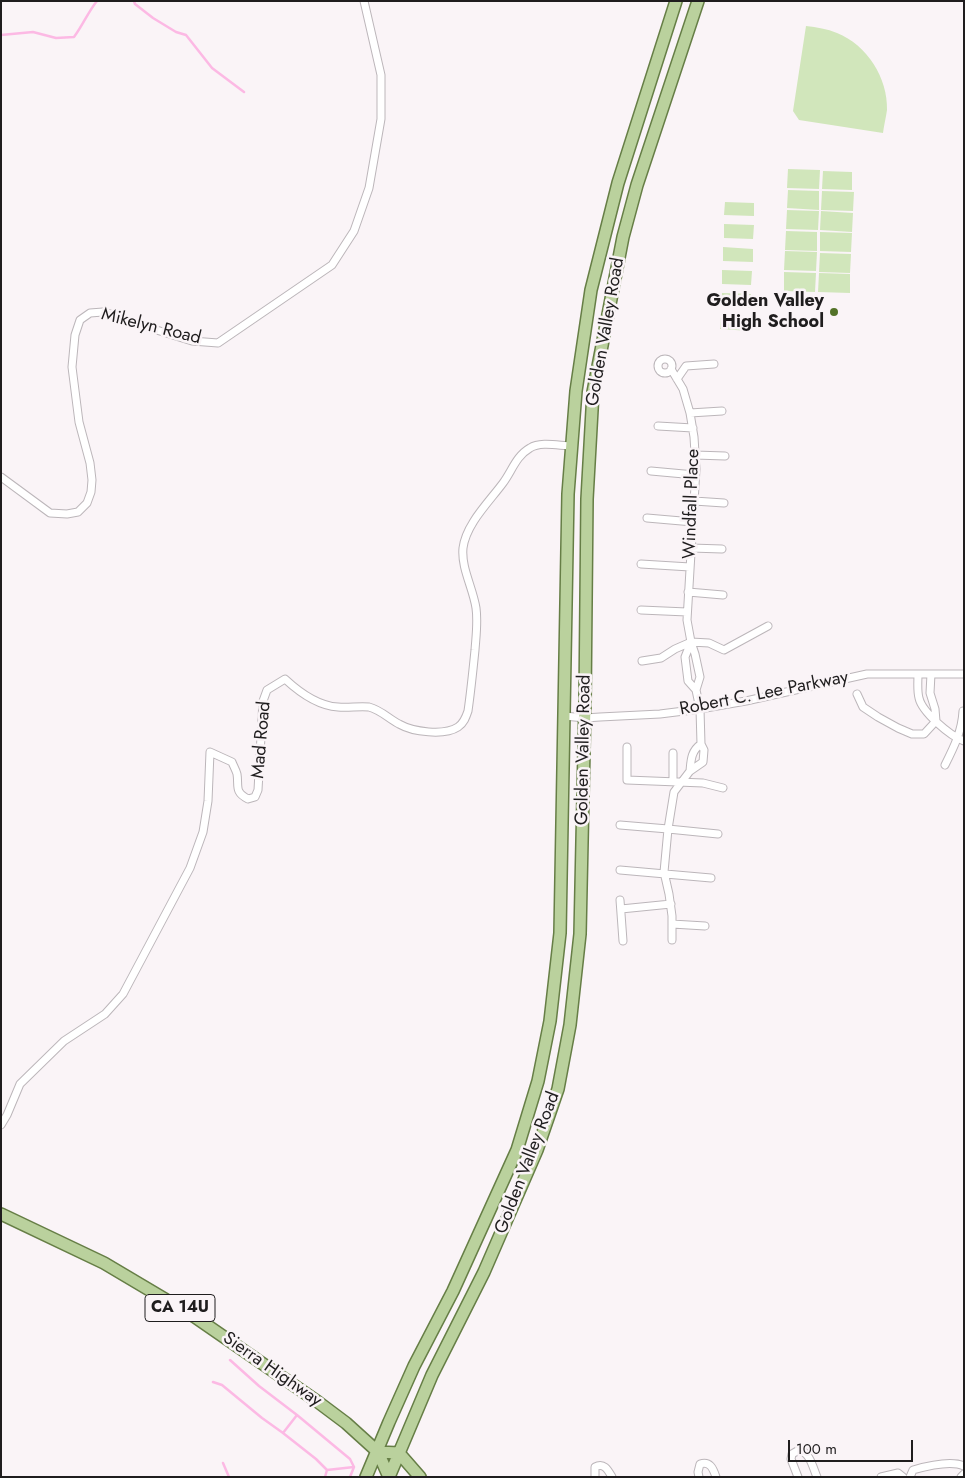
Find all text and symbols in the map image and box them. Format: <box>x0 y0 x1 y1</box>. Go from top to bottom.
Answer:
street label: Golden Valley Road <box>582 256 630 408</box>
place label: Golden Valley High School <box>706 291 824 334</box>
street label: Mikelyn Road <box>99 304 203 350</box>
marker: Golden Valley High School <box>828 306 840 318</box>
street label: Windfall Place <box>679 449 705 559</box>
street label: Robert C. Lee Parkway <box>678 667 850 721</box>
street label: Golden Valley Road <box>572 675 596 825</box>
street label: Mad Road <box>248 700 276 780</box>
street label: Golden Valley Road <box>491 1089 565 1237</box>
road number: CA 14U <box>145 1295 215 1322</box>
street label: Sierra Highway <box>218 1328 326 1412</box>
scale bar <box>790 1430 915 1462</box>
text: 100 m <box>796 1438 837 1460</box>

